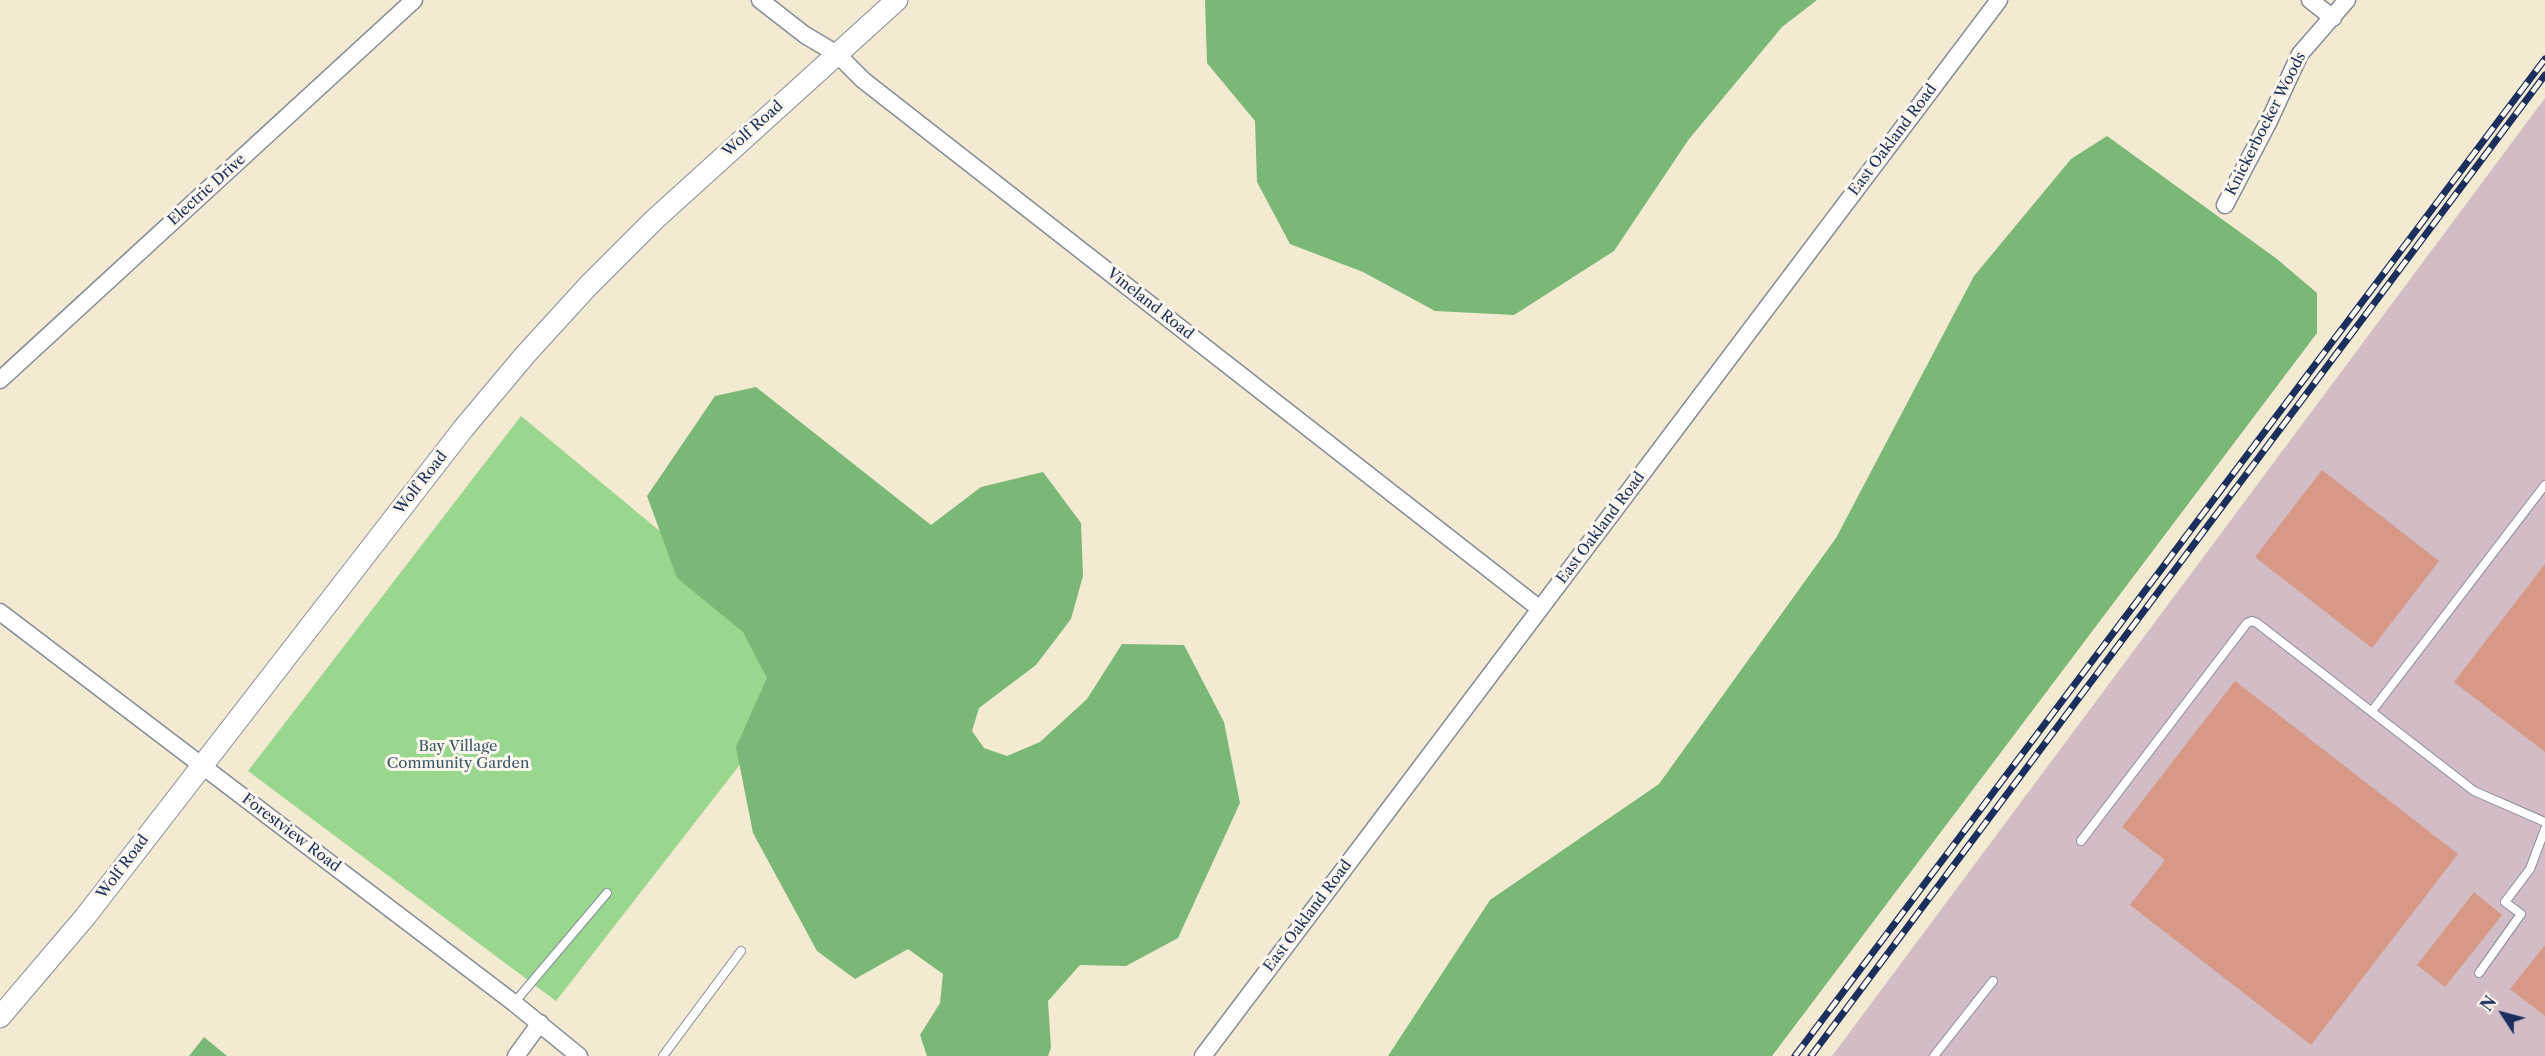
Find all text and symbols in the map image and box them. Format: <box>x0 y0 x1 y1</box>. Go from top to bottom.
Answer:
street label: Knickerbocker Woods <box>2222 49 2310 199</box>
street label: East Oakland Road <box>1845 81 1941 199</box>
street label: Wolf Road <box>719 97 787 161</box>
street label: Electric Drive <box>165 150 249 230</box>
street label: Vineland Road <box>1103 265 1197 343</box>
street label: Wolf Road <box>391 448 451 518</box>
street label: East Oakland Road <box>1553 469 1649 587</box>
park label: Bay Village Community Garden <box>387 738 529 773</box>
street label: Forestview Road <box>238 790 344 876</box>
street label: Wolf Road <box>93 832 153 902</box>
street label: East Oakland Road <box>1260 857 1356 975</box>
north arrow <box>2473 984 2533 1044</box>
text: N <box>2476 992 2501 1015</box>

